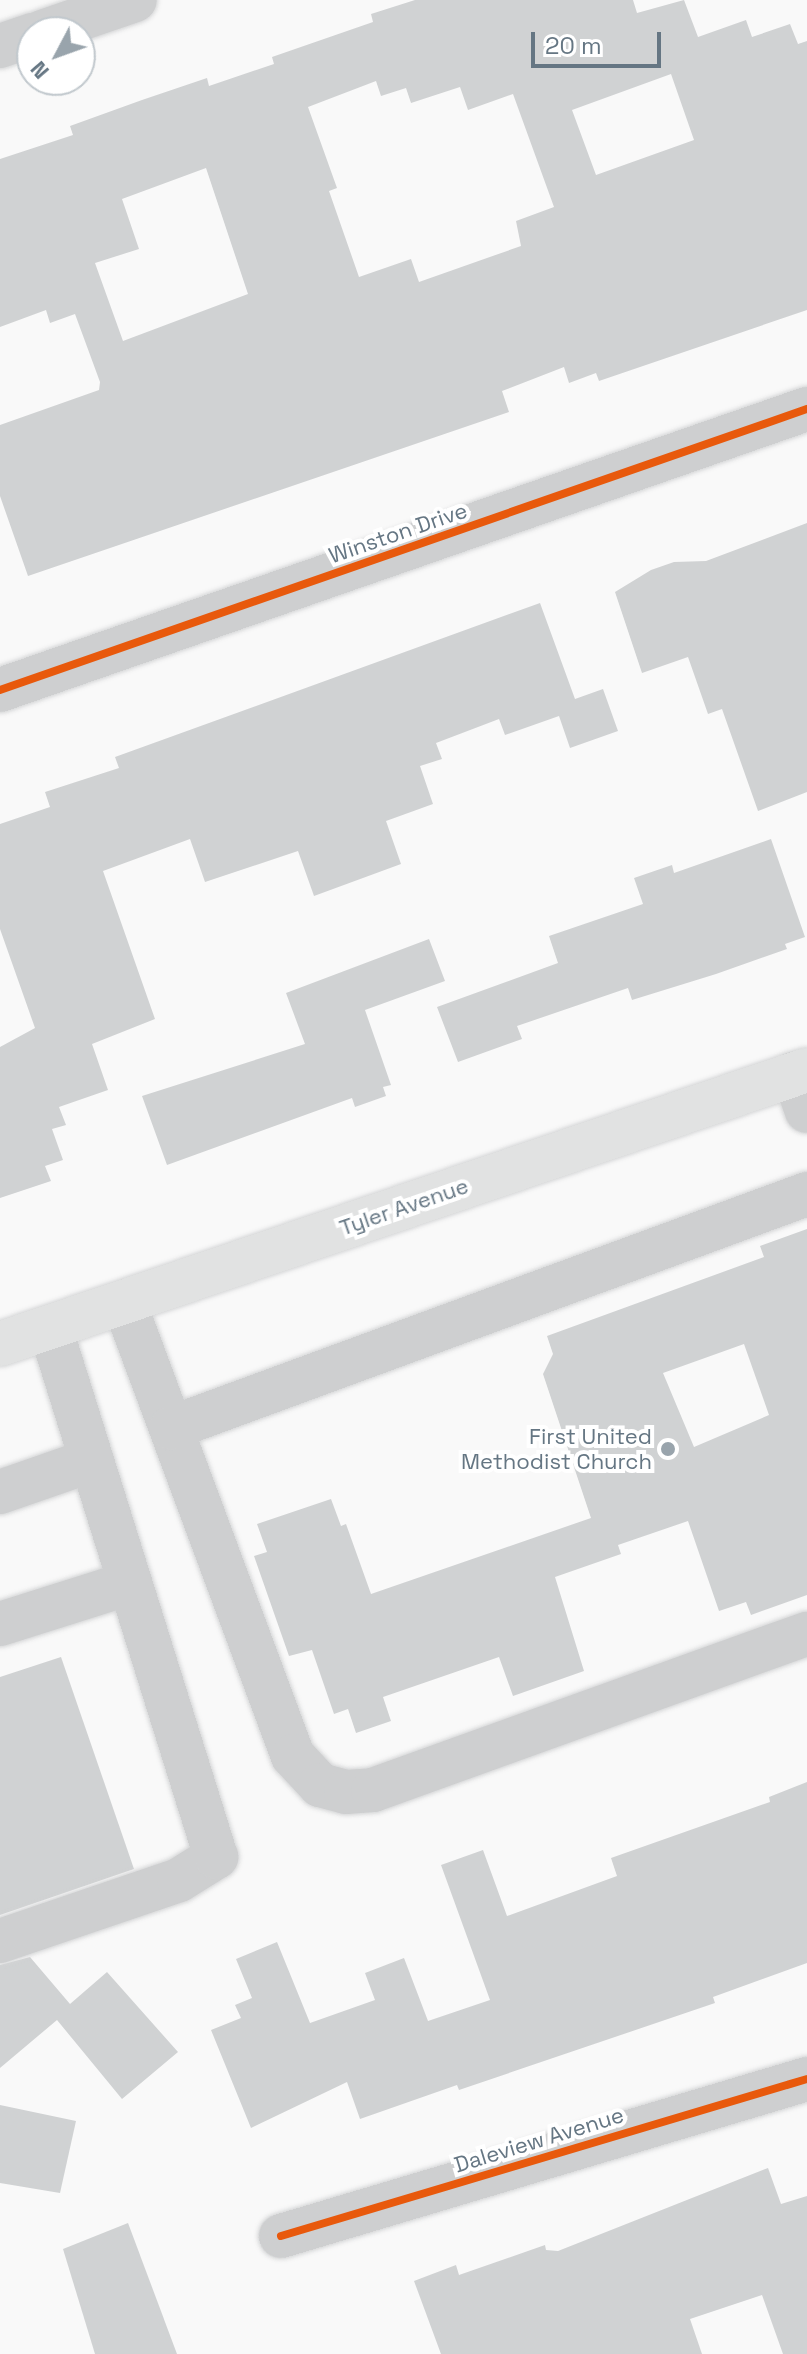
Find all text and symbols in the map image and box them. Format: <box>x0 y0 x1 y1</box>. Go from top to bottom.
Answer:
north arrow <box>16 16 96 96</box>
scale bar <box>535 16 665 66</box>
text: 20 m <box>545 30 602 61</box>
text: N <box>24 56 55 85</box>
street label: Winston Drive <box>325 497 471 569</box>
street label: Tyler Avenue <box>336 1173 472 1241</box>
place label: First United Methodist Church <box>461 1423 652 1474</box>
marker: First United Methodist Church <box>659 1440 677 1458</box>
street label: Daleview Avenue <box>451 2102 627 2178</box>

